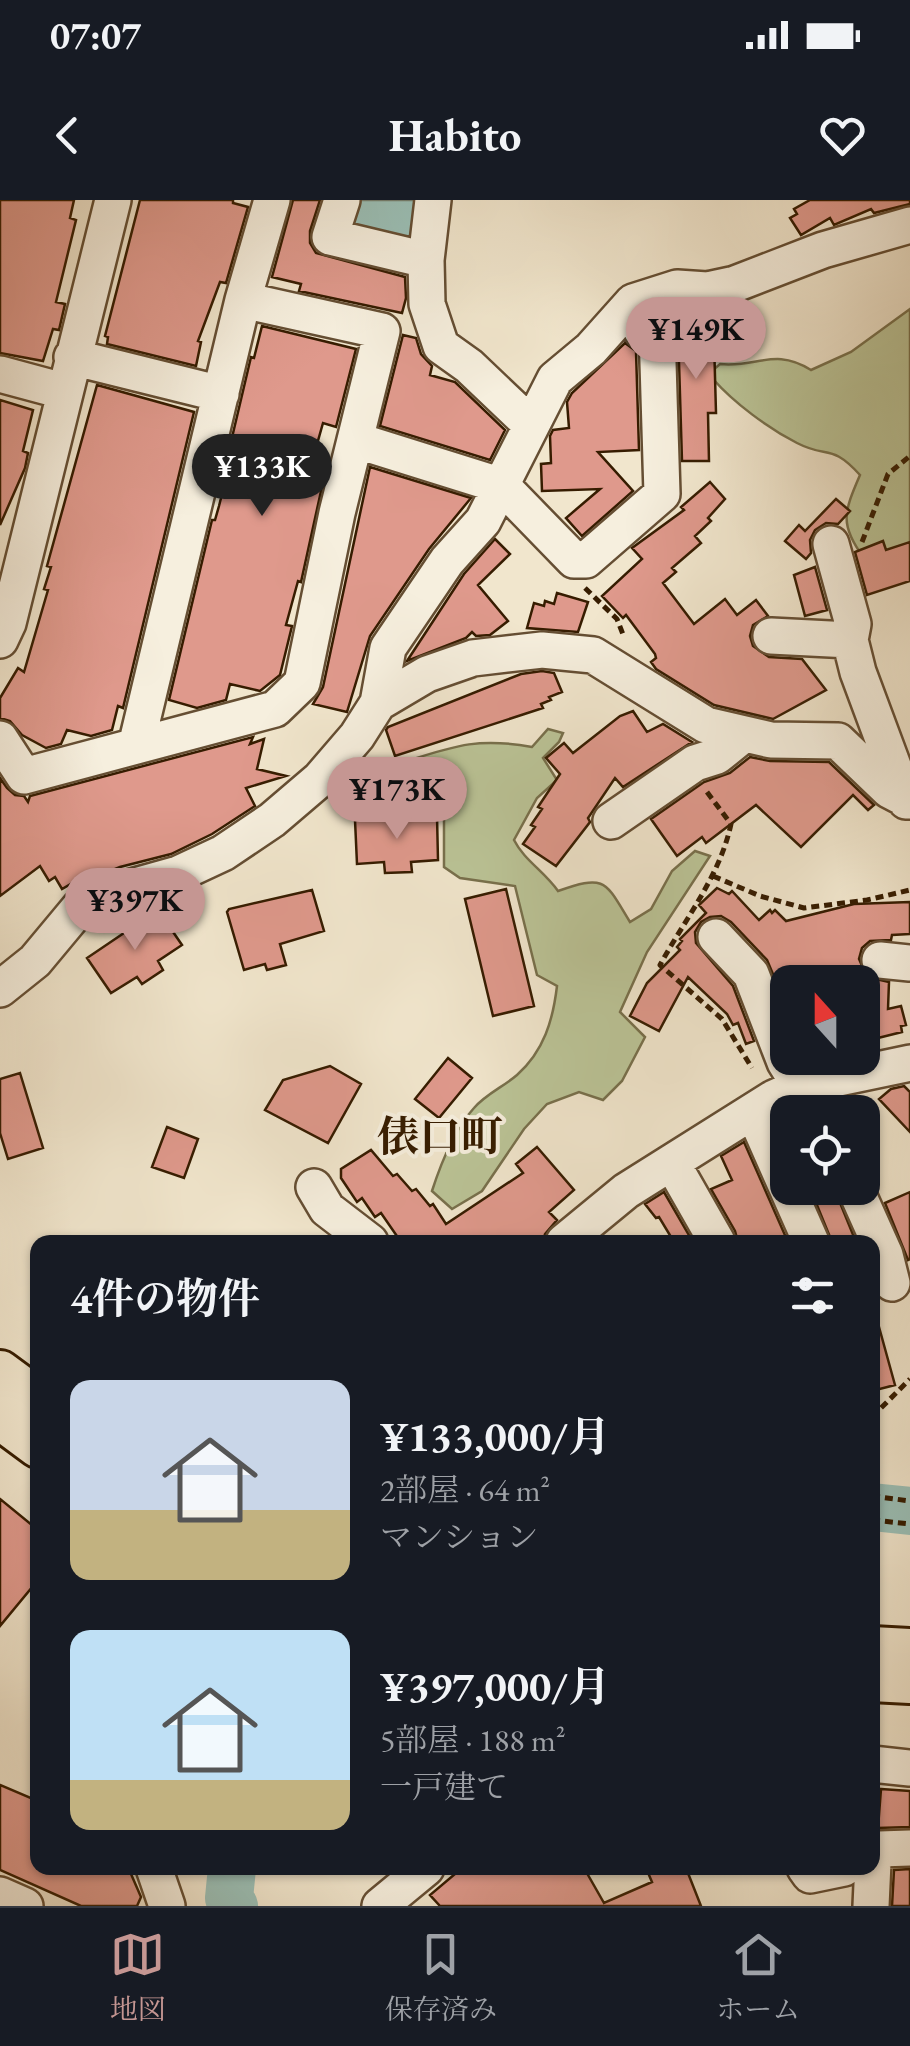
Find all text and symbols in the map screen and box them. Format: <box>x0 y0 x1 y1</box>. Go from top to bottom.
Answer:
text: 07:07 <box>50 11 141 60</box>
text: Habito <box>389 106 521 164</box>
icon: back <box>40 108 95 163</box>
icon: heart <box>815 108 870 163</box>
pin: ¥149K <box>626 297 766 382</box>
text: ¥149K <box>648 308 744 350</box>
pin: ¥133K <box>192 434 332 519</box>
text: ¥133K <box>214 445 310 487</box>
pin: ¥173K <box>327 757 467 842</box>
text: ¥173K <box>349 768 445 810</box>
pin: ¥397K <box>65 868 205 953</box>
text: ¥397K <box>87 879 183 921</box>
north arrow <box>770 965 880 1075</box>
map controls <box>770 965 880 1205</box>
button: locate <box>770 1095 880 1205</box>
district label: 俵口町 <box>377 1109 503 1164</box>
icon: filters <box>785 1268 840 1323</box>
text: 4件の物件 <box>70 1271 260 1326</box>
text: ¥133,000/月 <box>380 1409 610 1464</box>
icon: home <box>150 1420 270 1540</box>
text: 2部屋 · 64 m² <box>380 1469 550 1511</box>
text: マンション <box>380 1516 539 1558</box>
text: ¥397,000/月 <box>380 1659 610 1714</box>
icon: home <box>150 1670 270 1790</box>
text: 5部屋 · 188 m² <box>380 1719 566 1761</box>
text: 一戸建て <box>380 1766 508 1808</box>
tab: 地図 <box>110 1927 166 2027</box>
tab: 保存済み <box>385 1927 497 2027</box>
tab: ホーム <box>716 1927 800 2027</box>

